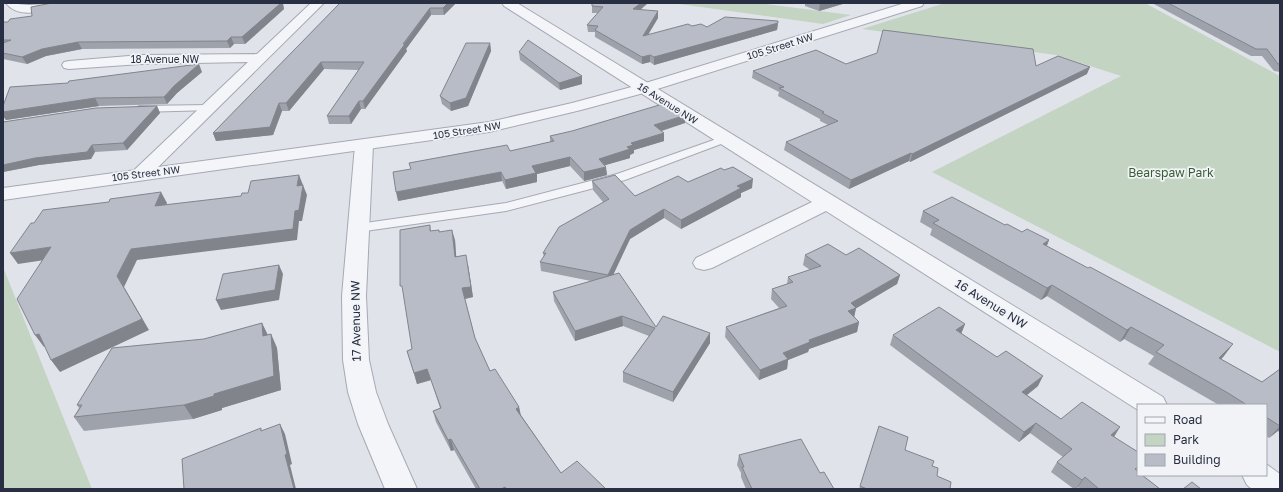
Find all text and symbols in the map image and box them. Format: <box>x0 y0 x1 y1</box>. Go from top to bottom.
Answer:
street label: 105 Street NW <box>745 30 815 62</box>
street label: 18 Avenue NW <box>131 53 200 65</box>
street label: 16 Avenue NW <box>636 80 701 126</box>
street label: 105 Street NW <box>432 119 502 141</box>
street label: 105 Street NW <box>111 163 181 183</box>
park label: Bearspaw Park <box>1128 165 1214 180</box>
street label: 16 Avenue NW <box>952 275 1030 332</box>
street label: 17 Avenue NW <box>347 280 364 362</box>
legend <box>1137 404 1267 476</box>
text: Road <box>1173 412 1202 427</box>
text: Park <box>1173 432 1199 447</box>
text: Building <box>1173 452 1221 467</box>

